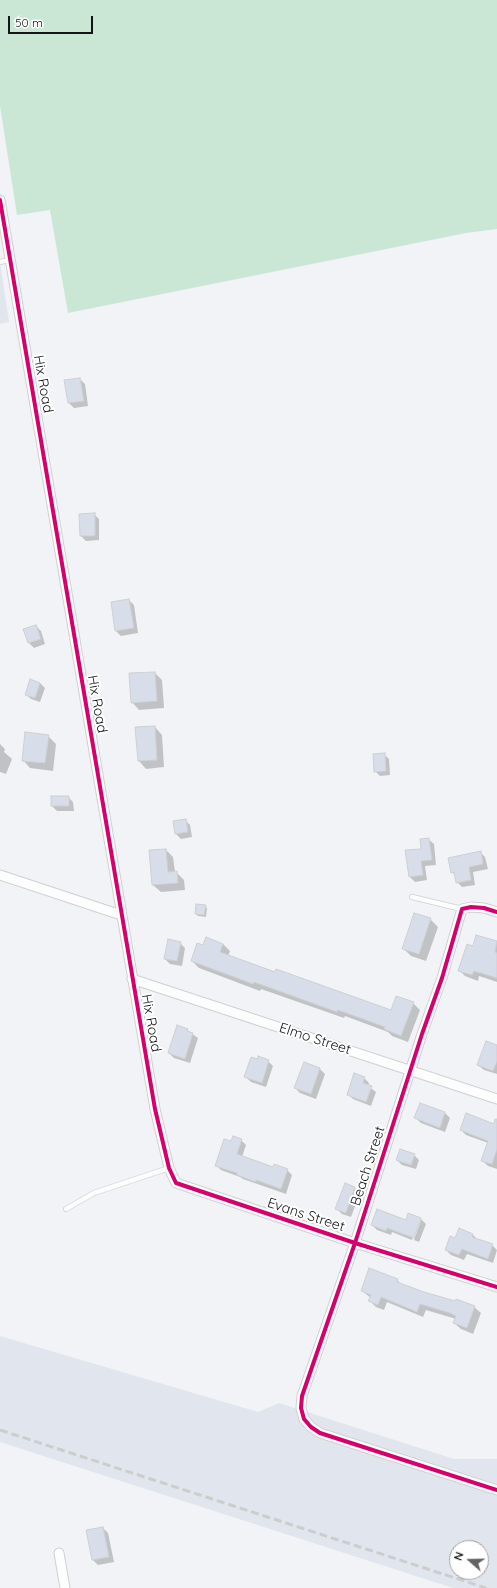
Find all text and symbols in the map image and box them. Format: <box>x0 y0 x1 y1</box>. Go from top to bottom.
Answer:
scale bar <box>10 8 95 34</box>
text: 50 m <box>15 15 43 30</box>
street label: Hix Road <box>30 354 56 414</box>
street label: Hix Road <box>84 674 110 734</box>
street label: Hix Road <box>138 993 164 1053</box>
street label: Elmo Street <box>277 1020 353 1058</box>
street label: Beach Street <box>347 1124 389 1208</box>
street label: Evans Street <box>265 1195 347 1235</box>
north arrow <box>449 1540 489 1580</box>
text: N <box>451 1550 467 1562</box>

